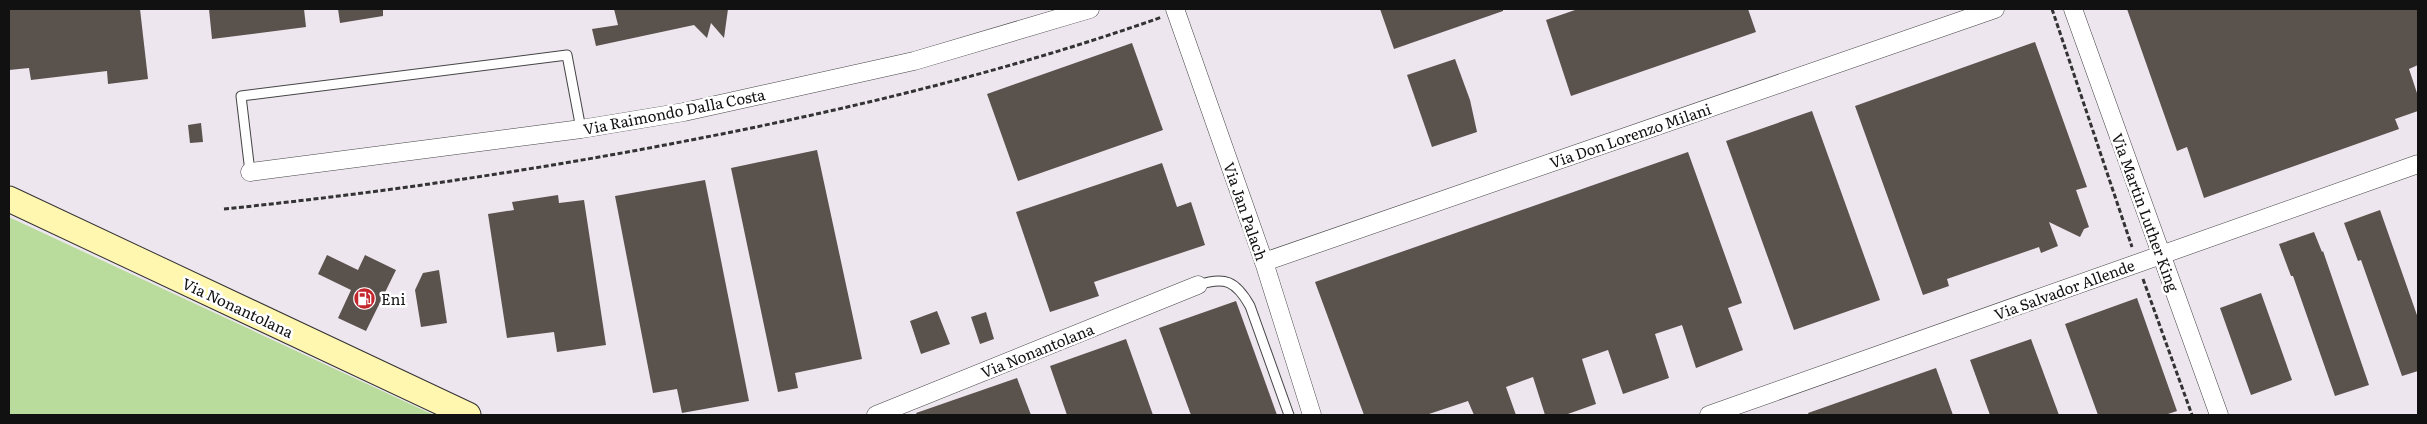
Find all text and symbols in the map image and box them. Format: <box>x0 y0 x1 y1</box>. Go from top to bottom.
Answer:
street label: Via Raimondo Dalla Costa <box>581 82 768 140</box>
street label: Via Don Lorenzo Milani <box>1546 97 1714 173</box>
street label: Via Martin Luther King <box>2107 129 2186 295</box>
street label: Via Jan Palach <box>1218 159 1274 264</box>
street label: Via Salvador Allende <box>1991 253 2138 325</box>
street label: Via Nonantolana <box>179 271 298 343</box>
fuel station icon: Eni <box>353 286 377 310</box>
place label: Eni <box>381 287 405 310</box>
street label: Via Nonantolana <box>977 316 1098 383</box>

